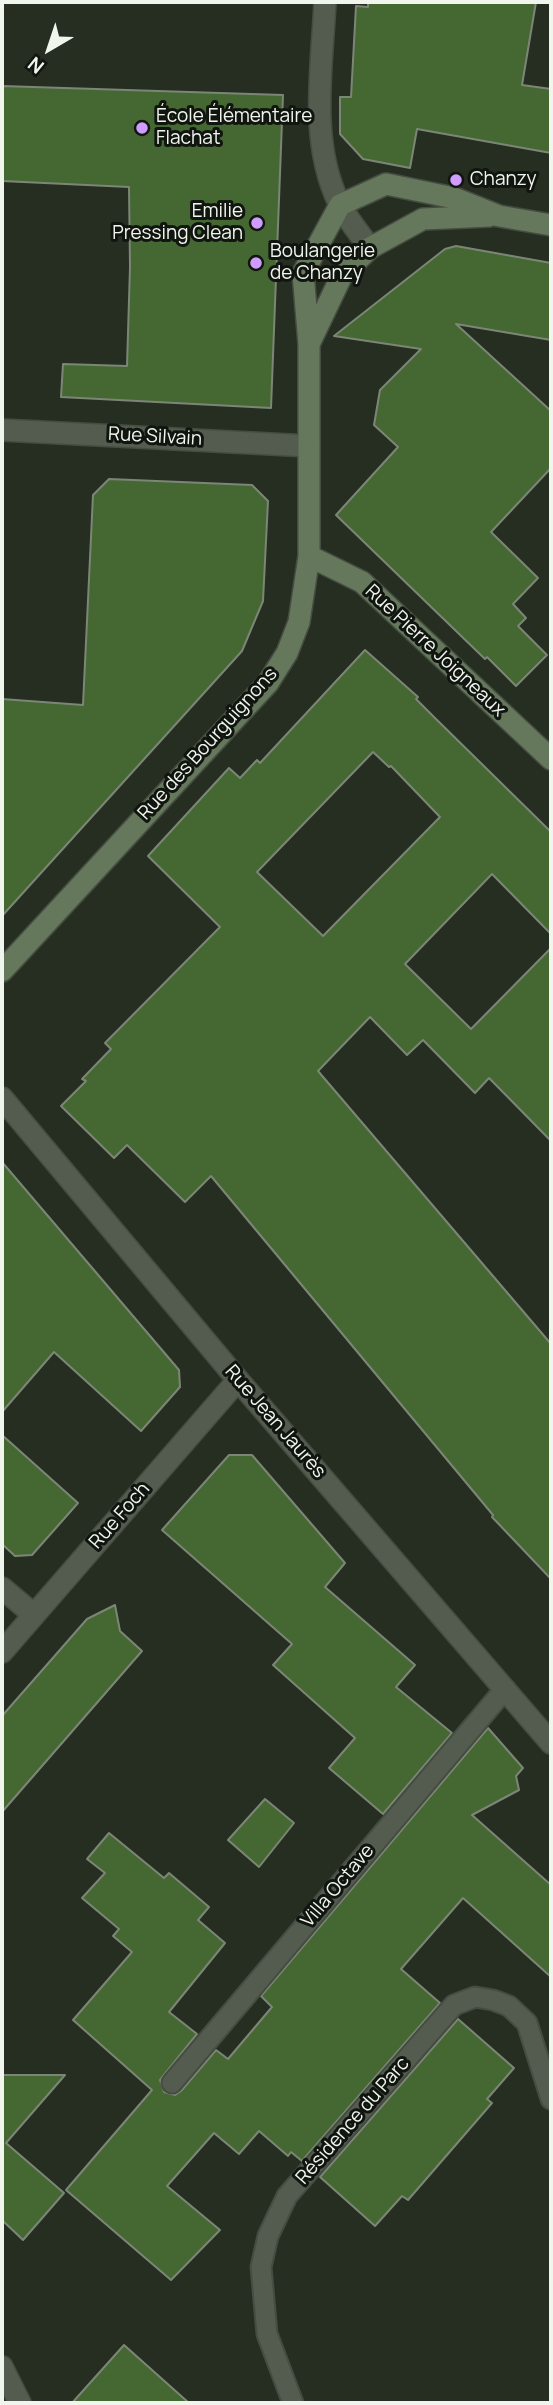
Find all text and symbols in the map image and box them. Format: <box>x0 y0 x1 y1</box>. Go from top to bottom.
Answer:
north arrow <box>14 14 84 84</box>
text: N <box>22 51 49 80</box>
place label: École Élémentaire Flachat <box>156 106 312 150</box>
marker: École Élémentaire Flachat <box>134 120 150 136</box>
place label: Chanzy <box>470 169 536 191</box>
marker: Chanzy <box>448 172 464 188</box>
place label: Emilie Pressing Clean <box>112 201 243 245</box>
marker: Emilie Pressing Clean <box>249 215 265 231</box>
place label: Boulangerie de Chanzy <box>270 241 375 285</box>
marker: Boulangerie de Chanzy <box>248 255 264 271</box>
street label: Rue Silvain <box>107 423 203 451</box>
street label: Rue Pierre Joigneaux <box>360 580 510 722</box>
street label: Rue des Bourguignons <box>134 663 282 825</box>
street label: Rue Jean Jaurès <box>220 1361 330 1483</box>
street label: Rue Foch <box>85 1478 155 1554</box>
street label: Villa Octave <box>297 1840 379 1932</box>
street label: Résidence du Parc <box>292 2053 414 2189</box>

